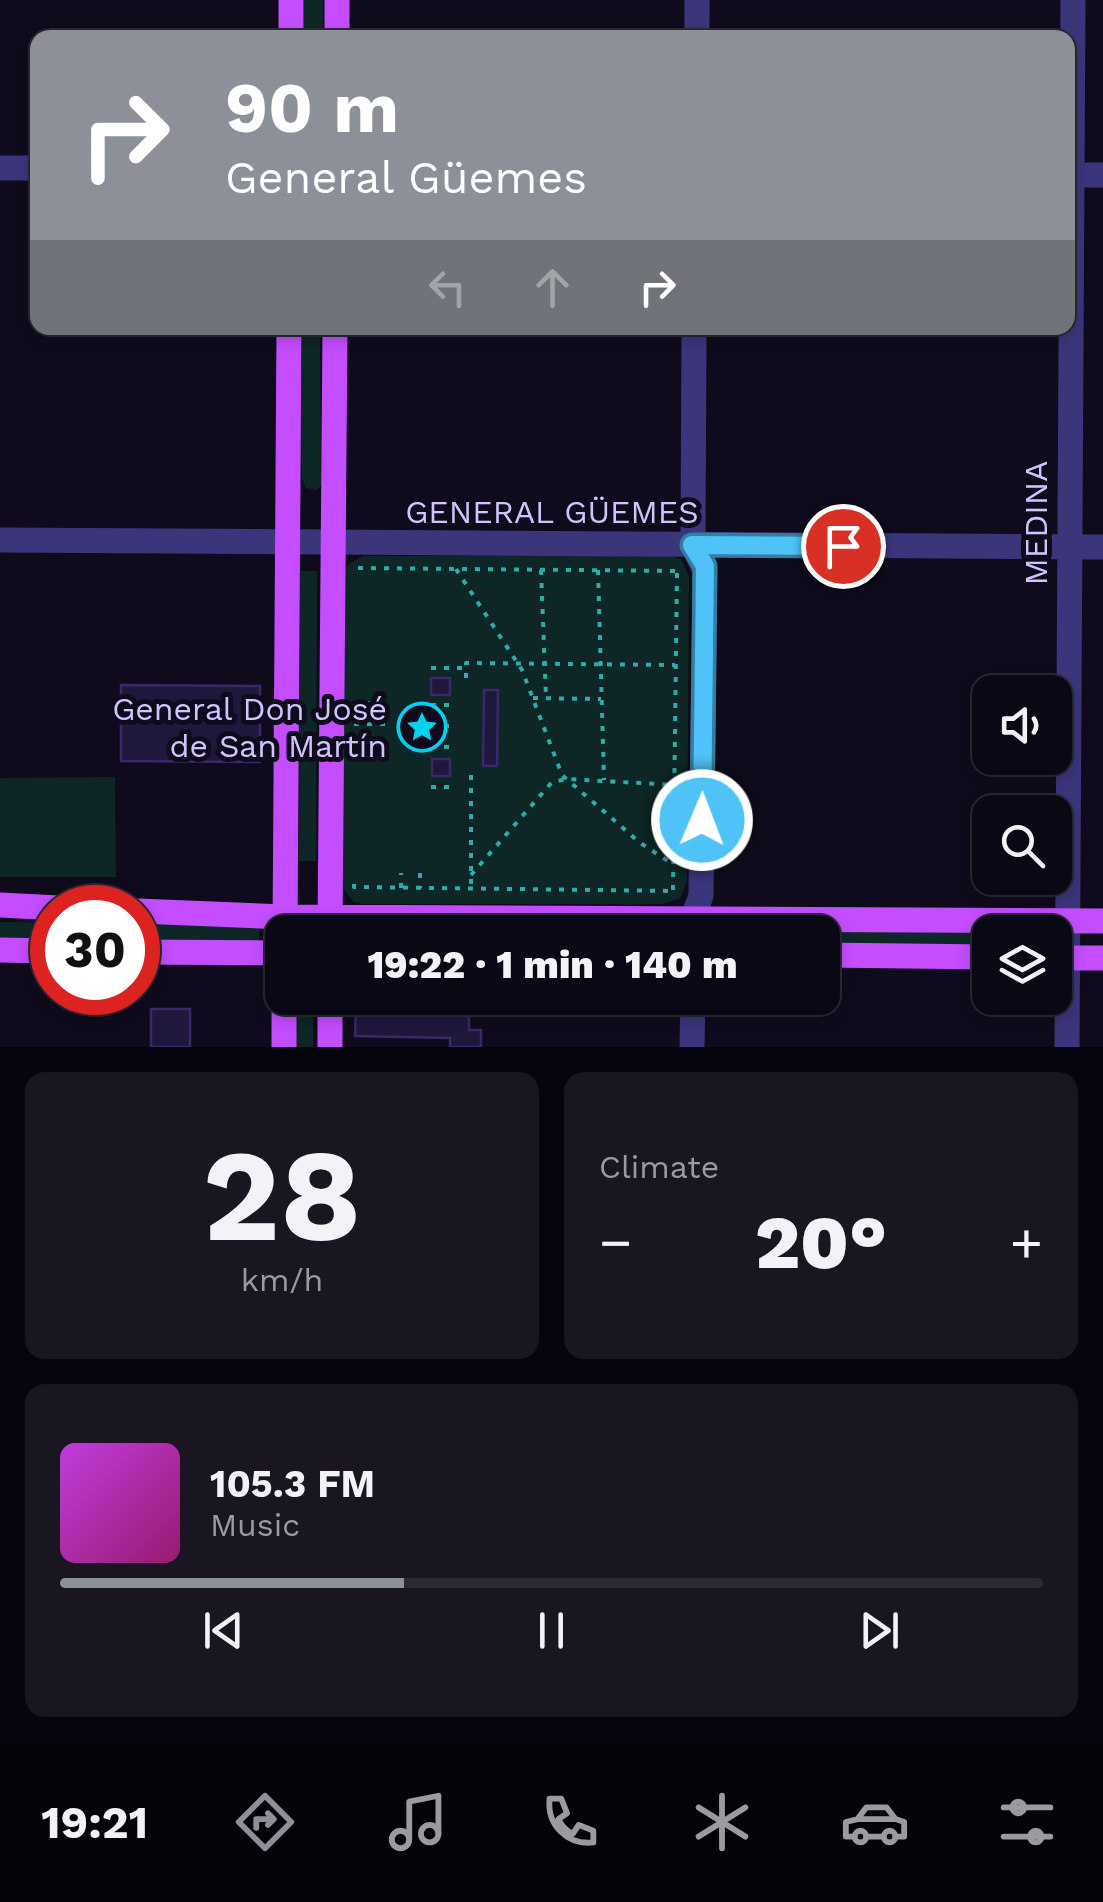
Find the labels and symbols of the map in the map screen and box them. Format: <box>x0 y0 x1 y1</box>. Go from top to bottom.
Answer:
street label: MEDINA <box>1017 461 1055 585</box>
street label: GENERAL GÜEMES <box>405 493 699 531</box>
pin <box>801 504 886 589</box>
place label: General Don José de San Martín <box>112 690 387 765</box>
place icon: General Don José de San Martín <box>396 701 448 753</box>
position arrow <box>650 768 754 872</box>
speed limit sign: 30 <box>30 885 160 1015</box>

